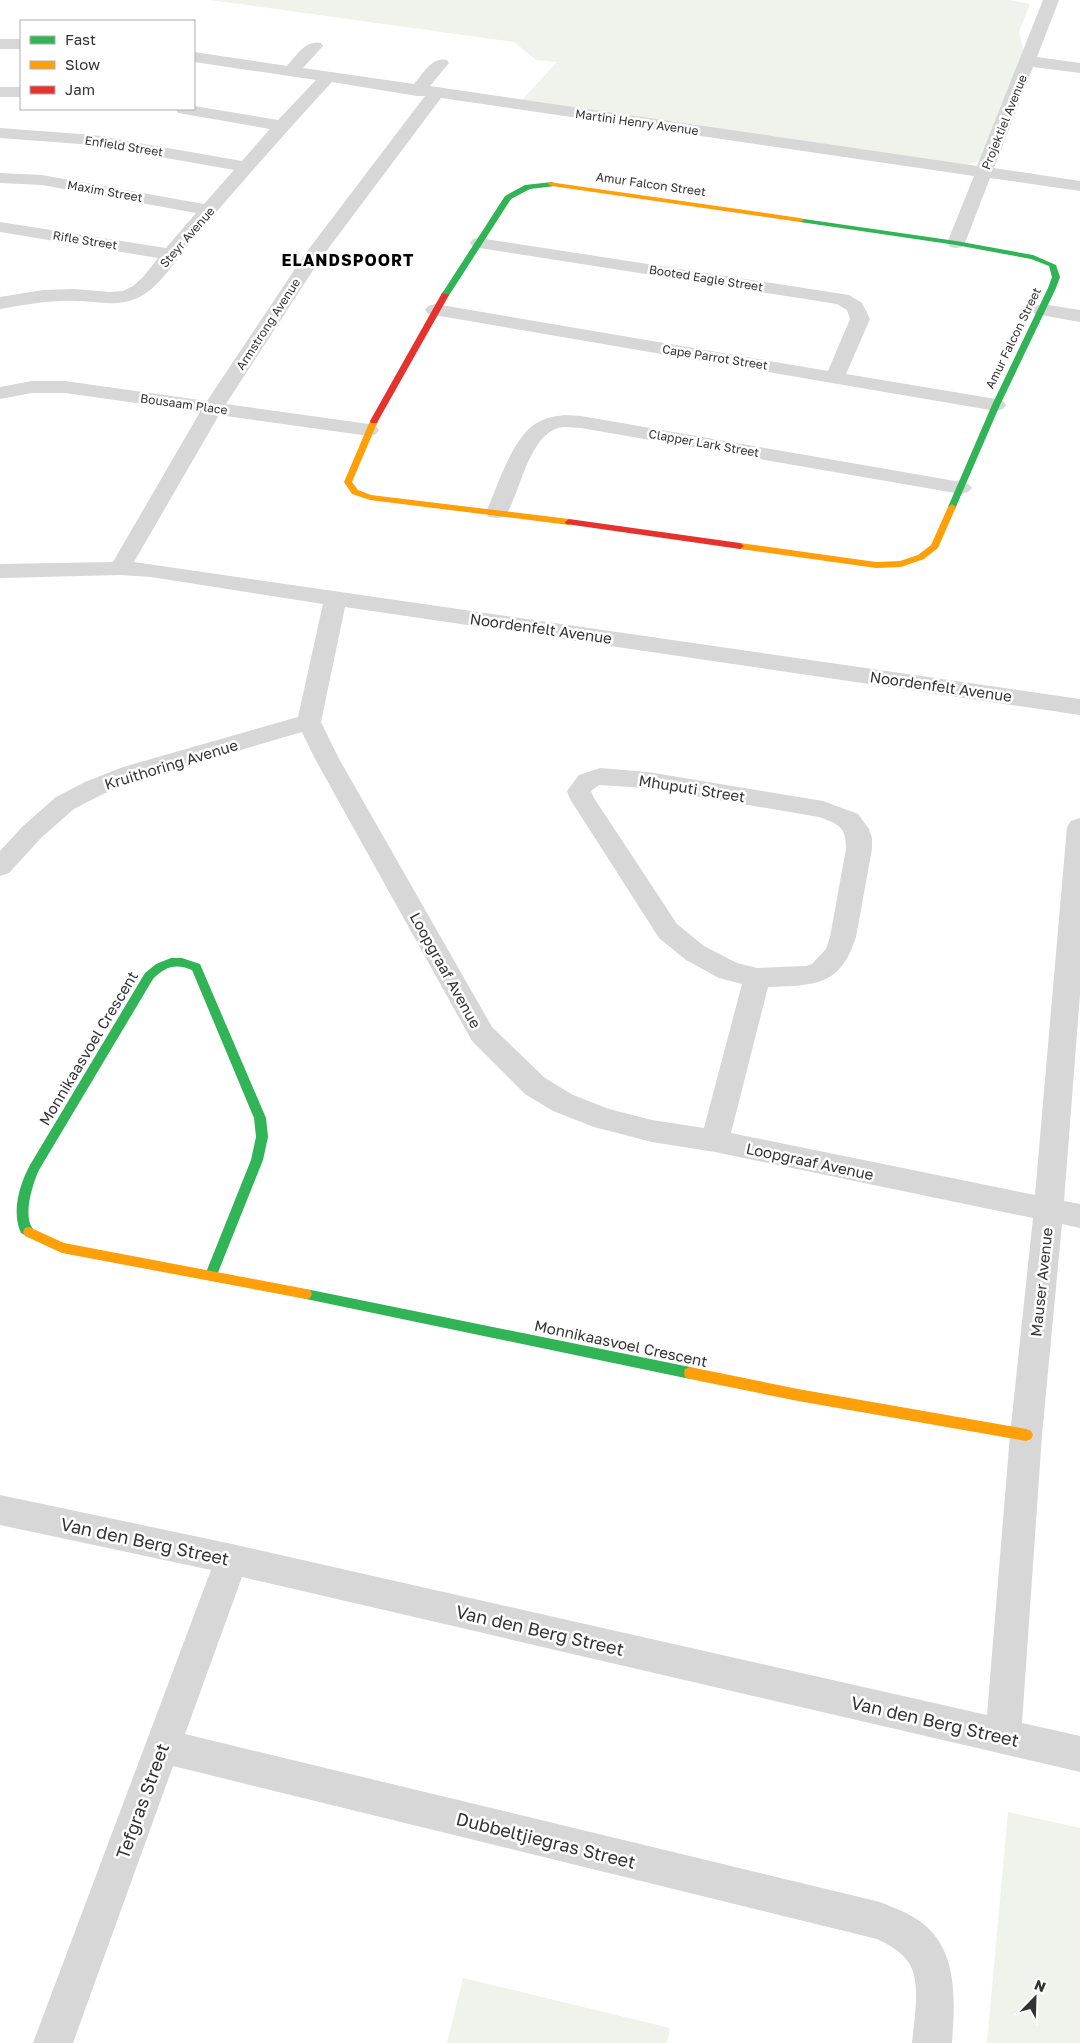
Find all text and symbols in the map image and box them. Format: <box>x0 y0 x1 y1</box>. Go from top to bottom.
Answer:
legend <box>20 20 195 110</box>
text: Fast <box>65 30 96 48</box>
text: Slow <box>65 55 100 73</box>
street label: Projektiel Avenue <box>978 72 1030 172</box>
text: Jam <box>65 80 95 98</box>
street label: Martini Henry Avenue <box>574 106 700 138</box>
street label: Enfield Street <box>84 132 164 160</box>
street label: Amur Falcon Street <box>595 169 707 199</box>
street label: Maxim Street <box>66 177 144 205</box>
street label: Steyr Avenue <box>156 203 218 270</box>
street label: Rifle Street <box>52 228 118 253</box>
district label: ELANDSPOORT <box>282 250 414 270</box>
street label: Booted Eagle Street <box>648 262 764 294</box>
street label: Armstrong Avenue <box>233 275 303 373</box>
street label: Amur Falcon Street <box>982 285 1044 391</box>
street label: Cape Parrot Street <box>661 341 769 373</box>
street label: Bousaam Place <box>139 390 229 418</box>
street label: Clapper Lark Street <box>648 426 761 460</box>
street label: Noordenfelt Avenue <box>469 609 614 647</box>
street label: Noordenfelt Avenue <box>869 667 1014 705</box>
street label: Kruithoring Avenue <box>102 735 240 793</box>
street label: Mhuputi Street <box>637 771 747 805</box>
street label: Loopgraaf Avenue <box>407 909 485 1031</box>
street label: Monnikaasvoel Crescent <box>35 968 141 1128</box>
street label: Loopgraaf Avenue <box>745 1139 876 1183</box>
street label: Mauser Avenue <box>1026 1226 1056 1337</box>
street label: Monnikaasvoel Crescent <box>533 1316 709 1370</box>
street label: Van den Berg Street <box>59 1512 231 1570</box>
street label: Van den Berg Street <box>454 1600 626 1660</box>
street label: Van den Berg Street <box>849 1691 1021 1751</box>
street label: Tefgras Street <box>111 1740 173 1862</box>
street label: Dubbeltjiegras Street <box>454 1807 638 1873</box>
north arrow <box>1010 1973 1060 2023</box>
text: N <box>1032 1976 1048 1995</box>

